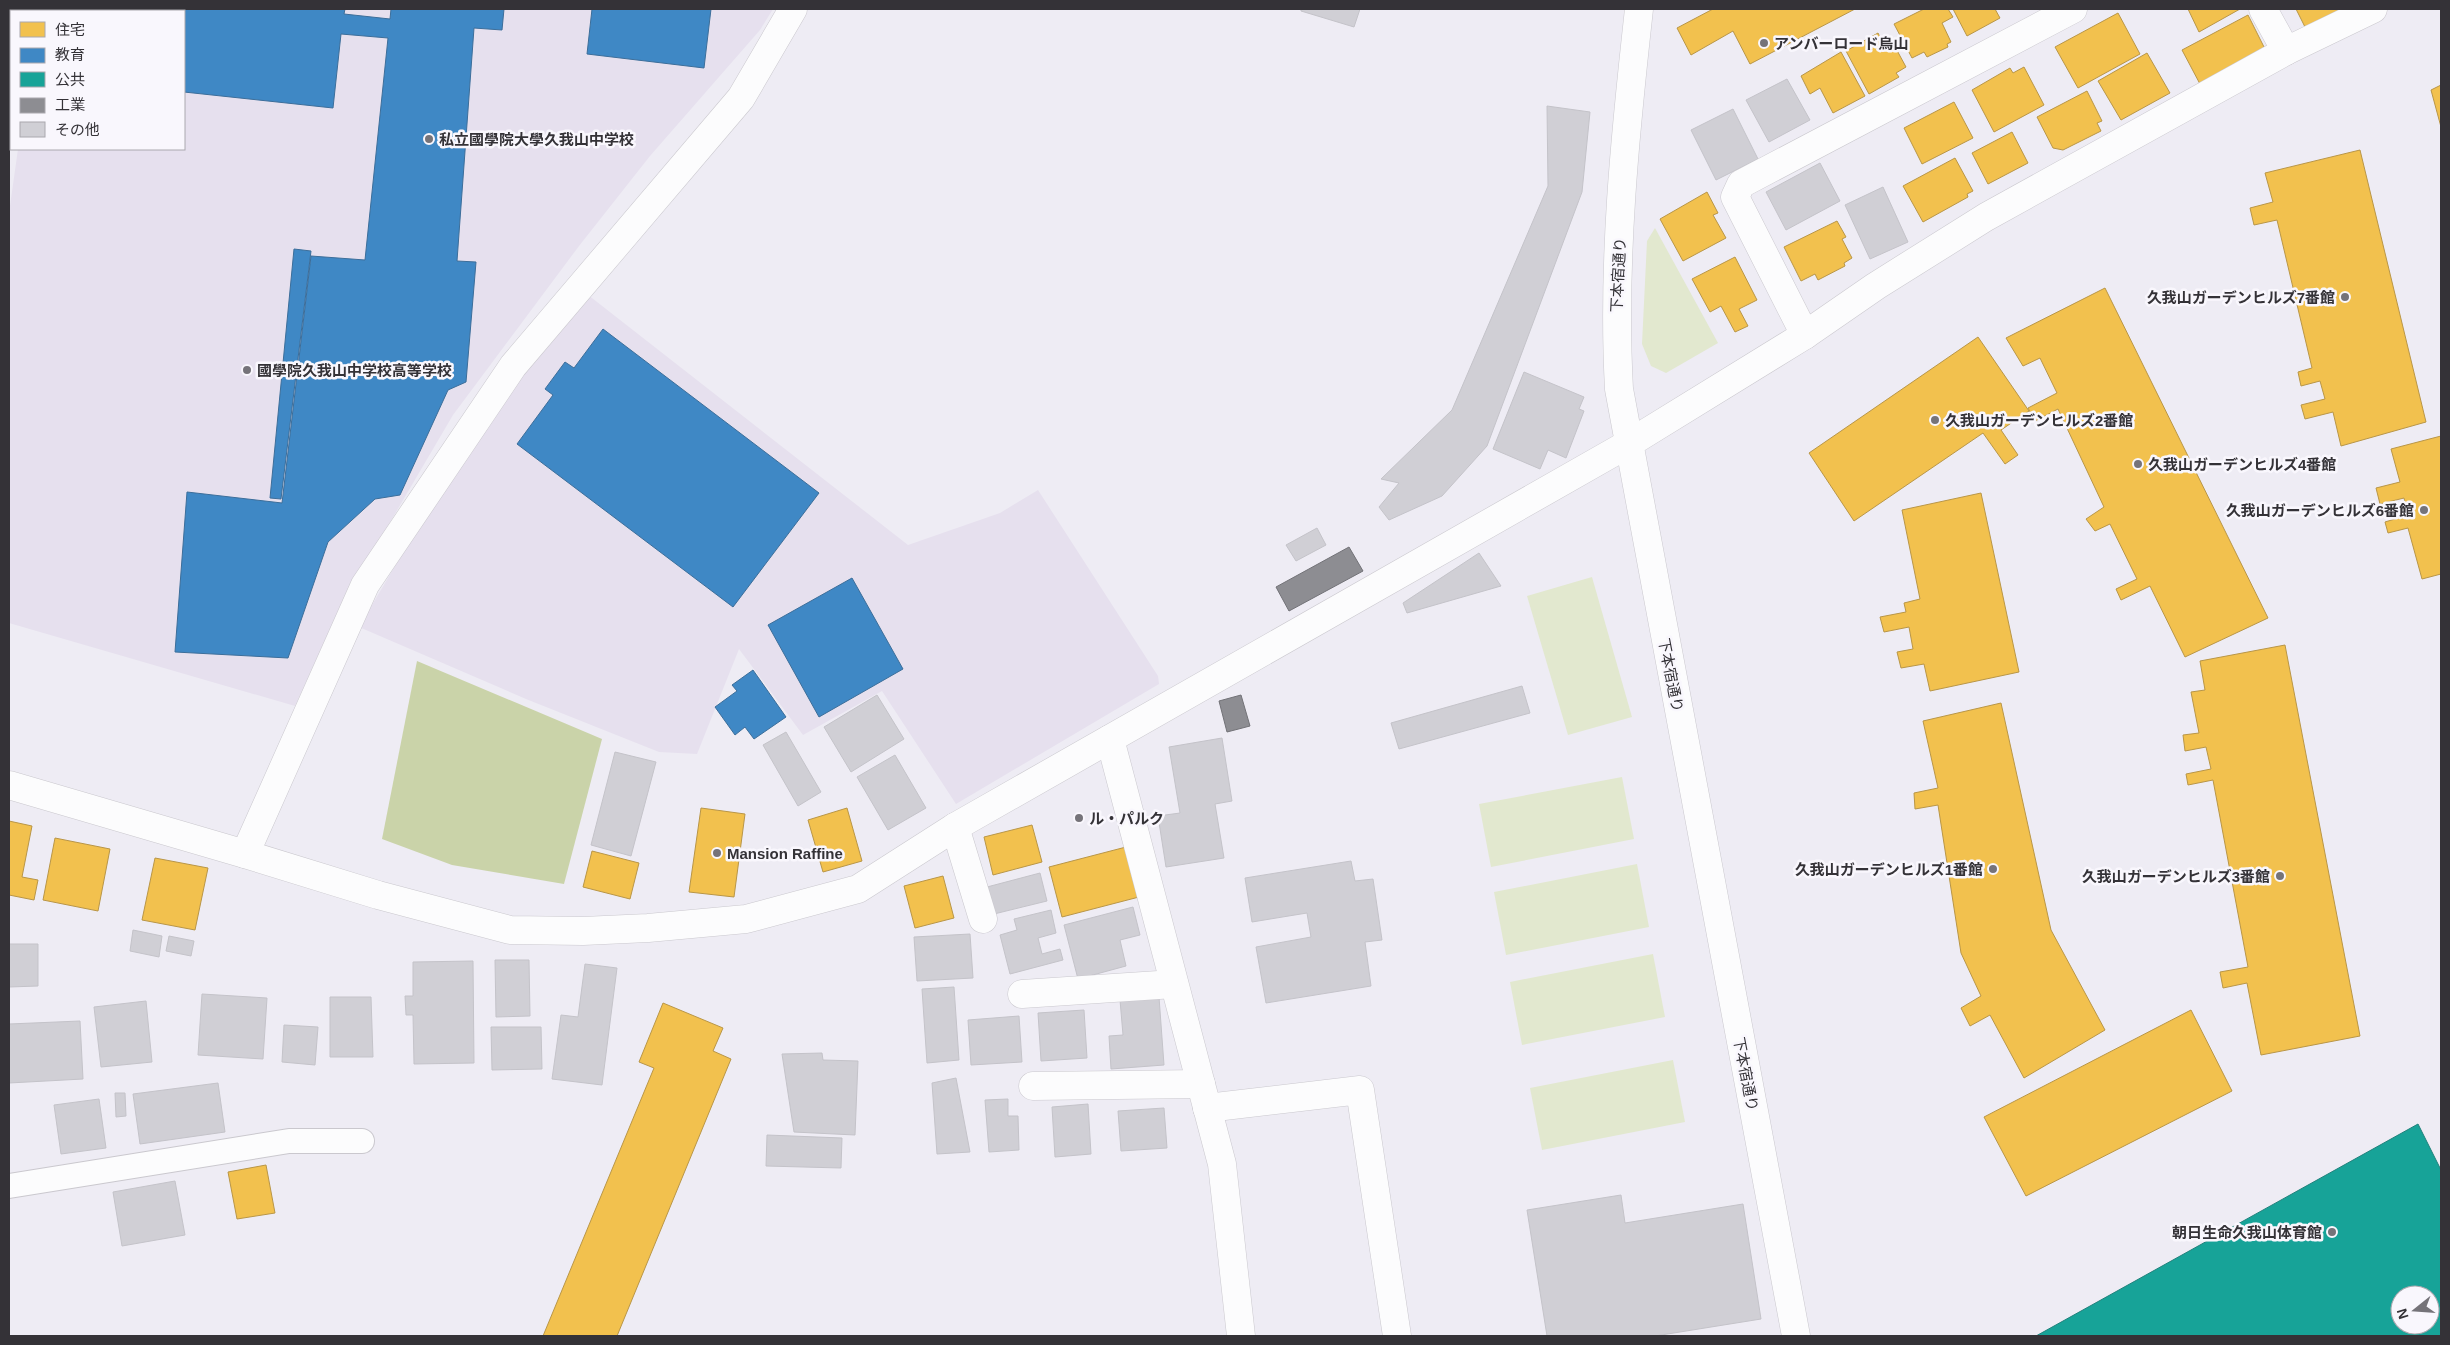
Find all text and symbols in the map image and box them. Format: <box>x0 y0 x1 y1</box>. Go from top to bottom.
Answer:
legend <box>10 10 185 150</box>
text: 住宅 <box>55 21 85 38</box>
place label: アンバーロード烏山 <box>1774 35 1908 52</box>
marker: アンバーロード烏山 <box>1758 37 1770 49</box>
text: 教育 <box>55 46 85 63</box>
text: 公共 <box>55 71 85 88</box>
text: 工業 <box>55 96 85 113</box>
text: その他 <box>55 121 100 138</box>
place label: 私立國學院大學久我山中学校 <box>439 131 634 148</box>
marker: 私立國學院大學久我山中学校 <box>423 133 435 145</box>
street label: 下本宿通り <box>1608 237 1628 313</box>
place label: 久我山ガーデンヒルズ7番館 <box>2147 289 2335 306</box>
marker: 久我山ガーデンヒルズ7番館 <box>2339 291 2351 303</box>
place label: 國學院久我山中学校高等学校 <box>257 362 452 379</box>
marker: 國學院久我山中学校高等学校 <box>241 364 253 376</box>
place label: 久我山ガーデンヒルズ2番館 <box>1945 412 2133 429</box>
marker: 久我山ガーデンヒルズ2番館 <box>1929 414 1941 426</box>
place label: 久我山ガーデンヒルズ4番館 <box>2148 456 2336 473</box>
marker: 久我山ガーデンヒルズ4番館 <box>2132 458 2144 470</box>
place label: 久我山ガーデンヒルズ6番館 <box>2226 502 2414 519</box>
marker: 久我山ガーデンヒルズ6番館 <box>2418 504 2430 516</box>
street label: 下本宿通り <box>1655 637 1687 713</box>
place label: ル・パルク <box>1089 810 1164 827</box>
marker: ル・パルク <box>1073 812 1085 824</box>
place label: Mansion Raffine <box>727 845 843 862</box>
marker: Mansion Raffine <box>711 847 723 859</box>
place label: 久我山ガーデンヒルズ1番館 <box>1795 861 1983 878</box>
marker: 久我山ガーデンヒルズ1番館 <box>1987 863 1999 875</box>
place label: 久我山ガーデンヒルズ3番館 <box>2082 868 2270 885</box>
marker: 久我山ガーデンヒルズ3番館 <box>2274 870 2286 882</box>
street label: 下本宿通り <box>1730 1036 1762 1112</box>
place label: 朝日生命久我山体育館 <box>2172 1224 2322 1241</box>
marker: 朝日生命久我山体育館 <box>2326 1226 2338 1238</box>
north arrow <box>2390 1285 2440 1335</box>
text: N <box>2393 1307 2412 1321</box>

